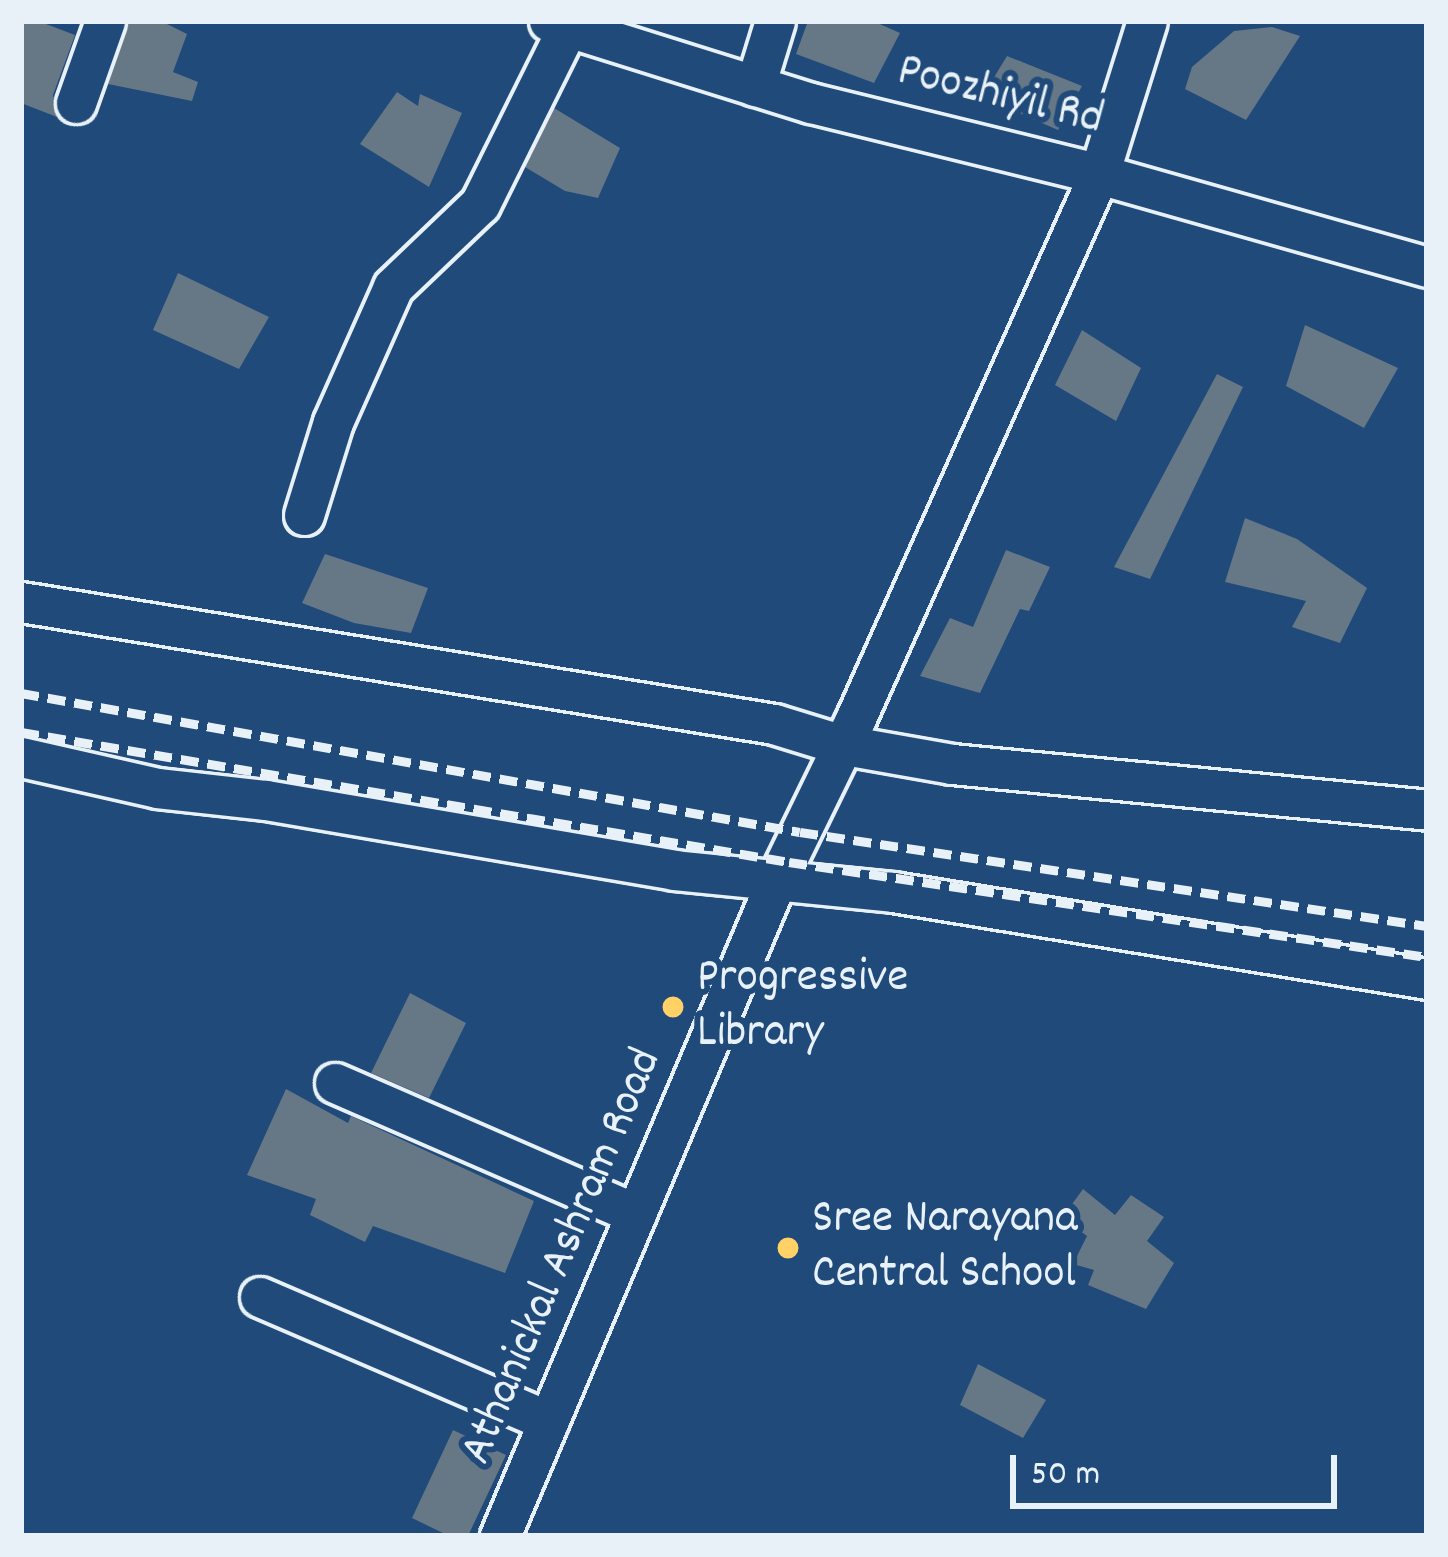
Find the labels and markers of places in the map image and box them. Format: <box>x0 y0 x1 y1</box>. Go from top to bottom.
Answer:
place label: Progressive Library <box>697 950 908 1063</box>
marker: Progressive Library <box>660 994 686 1020</box>
place label: Sree Narayana Central School <box>812 1191 1077 1304</box>
marker: Sree Narayana Central School <box>775 1235 801 1261</box>

